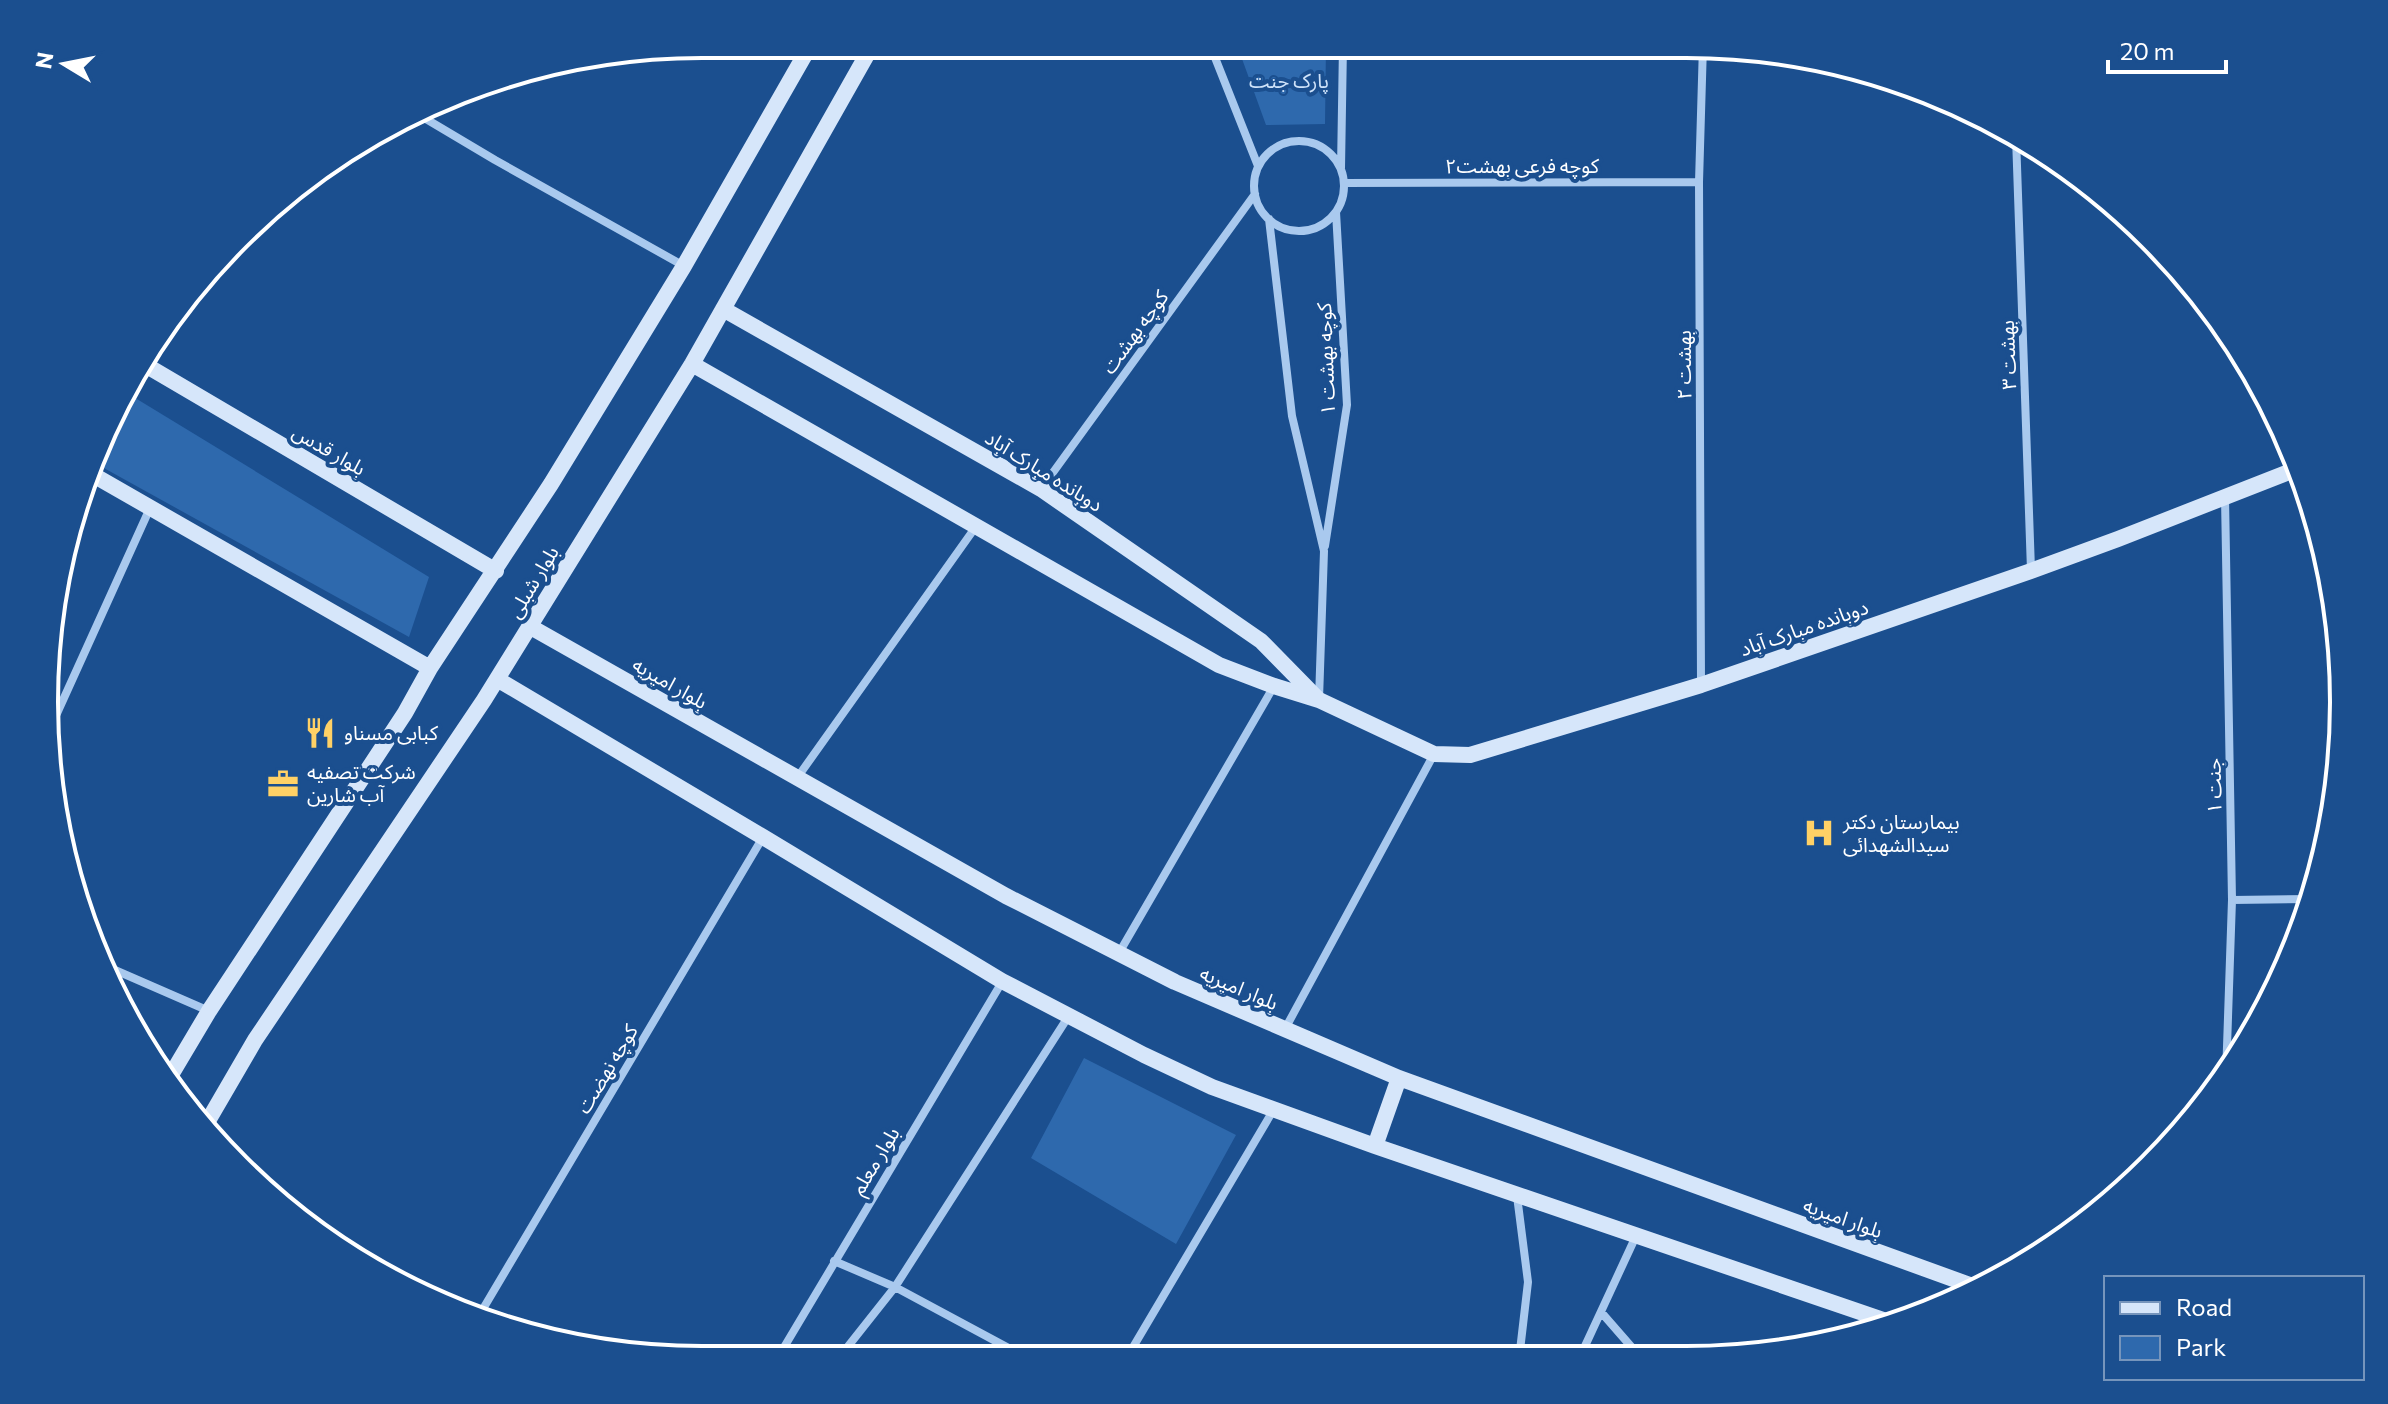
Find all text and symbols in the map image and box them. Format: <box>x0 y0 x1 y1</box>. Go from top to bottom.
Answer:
north arrow <box>24 24 104 104</box>
scale bar <box>2108 24 2226 74</box>
text: 20 m <box>2120 36 2174 65</box>
text: N <box>29 50 59 71</box>
park label: پارک جنت <box>1249 68 1329 94</box>
street label: کوچه فرعی بهشت۲ <box>1445 153 1600 179</box>
street label: کوچه بهشت <box>1096 284 1175 379</box>
street label: کوچه بهشت ۱ <box>1311 301 1341 416</box>
street label: بهشت ۳ <box>1994 320 2020 390</box>
street label: بهشت ۲ <box>1671 330 1695 400</box>
street label: بلوار قدس <box>288 419 370 481</box>
street label: دوبانده مبارک آباد <box>981 424 1108 517</box>
street label: بلوار شبلی <box>501 541 564 622</box>
street label: دوبانده مبارک آباد <box>1736 594 1871 661</box>
street label: بلوار امیریه <box>628 651 712 714</box>
restaurant icon: کبابی مسناو <box>303 716 337 750</box>
place label: کبابی مسناو <box>344 720 439 745</box>
street label: جنت ۱ <box>2201 758 2225 814</box>
place label: شرکت تصفیه آب شارین <box>307 759 416 807</box>
office icon: شرکت تصفیه آب شارین <box>266 767 300 801</box>
place label: بیمارستان دکتر سیدالشهدائی <box>1842 809 1960 857</box>
hospital icon: بیمارستان دکتر سیدالشهدائی <box>1802 816 1836 850</box>
street label: بلوار امیریه <box>1196 960 1282 1015</box>
street label: کوچه نهضت <box>570 1019 644 1118</box>
street label: بلوار معلم <box>845 1122 907 1201</box>
street label: بلوار امیریه <box>1800 1192 1886 1243</box>
legend <box>2104 1276 2364 1380</box>
text: Road <box>2176 1292 2232 1321</box>
text: Park <box>2176 1332 2226 1361</box>

